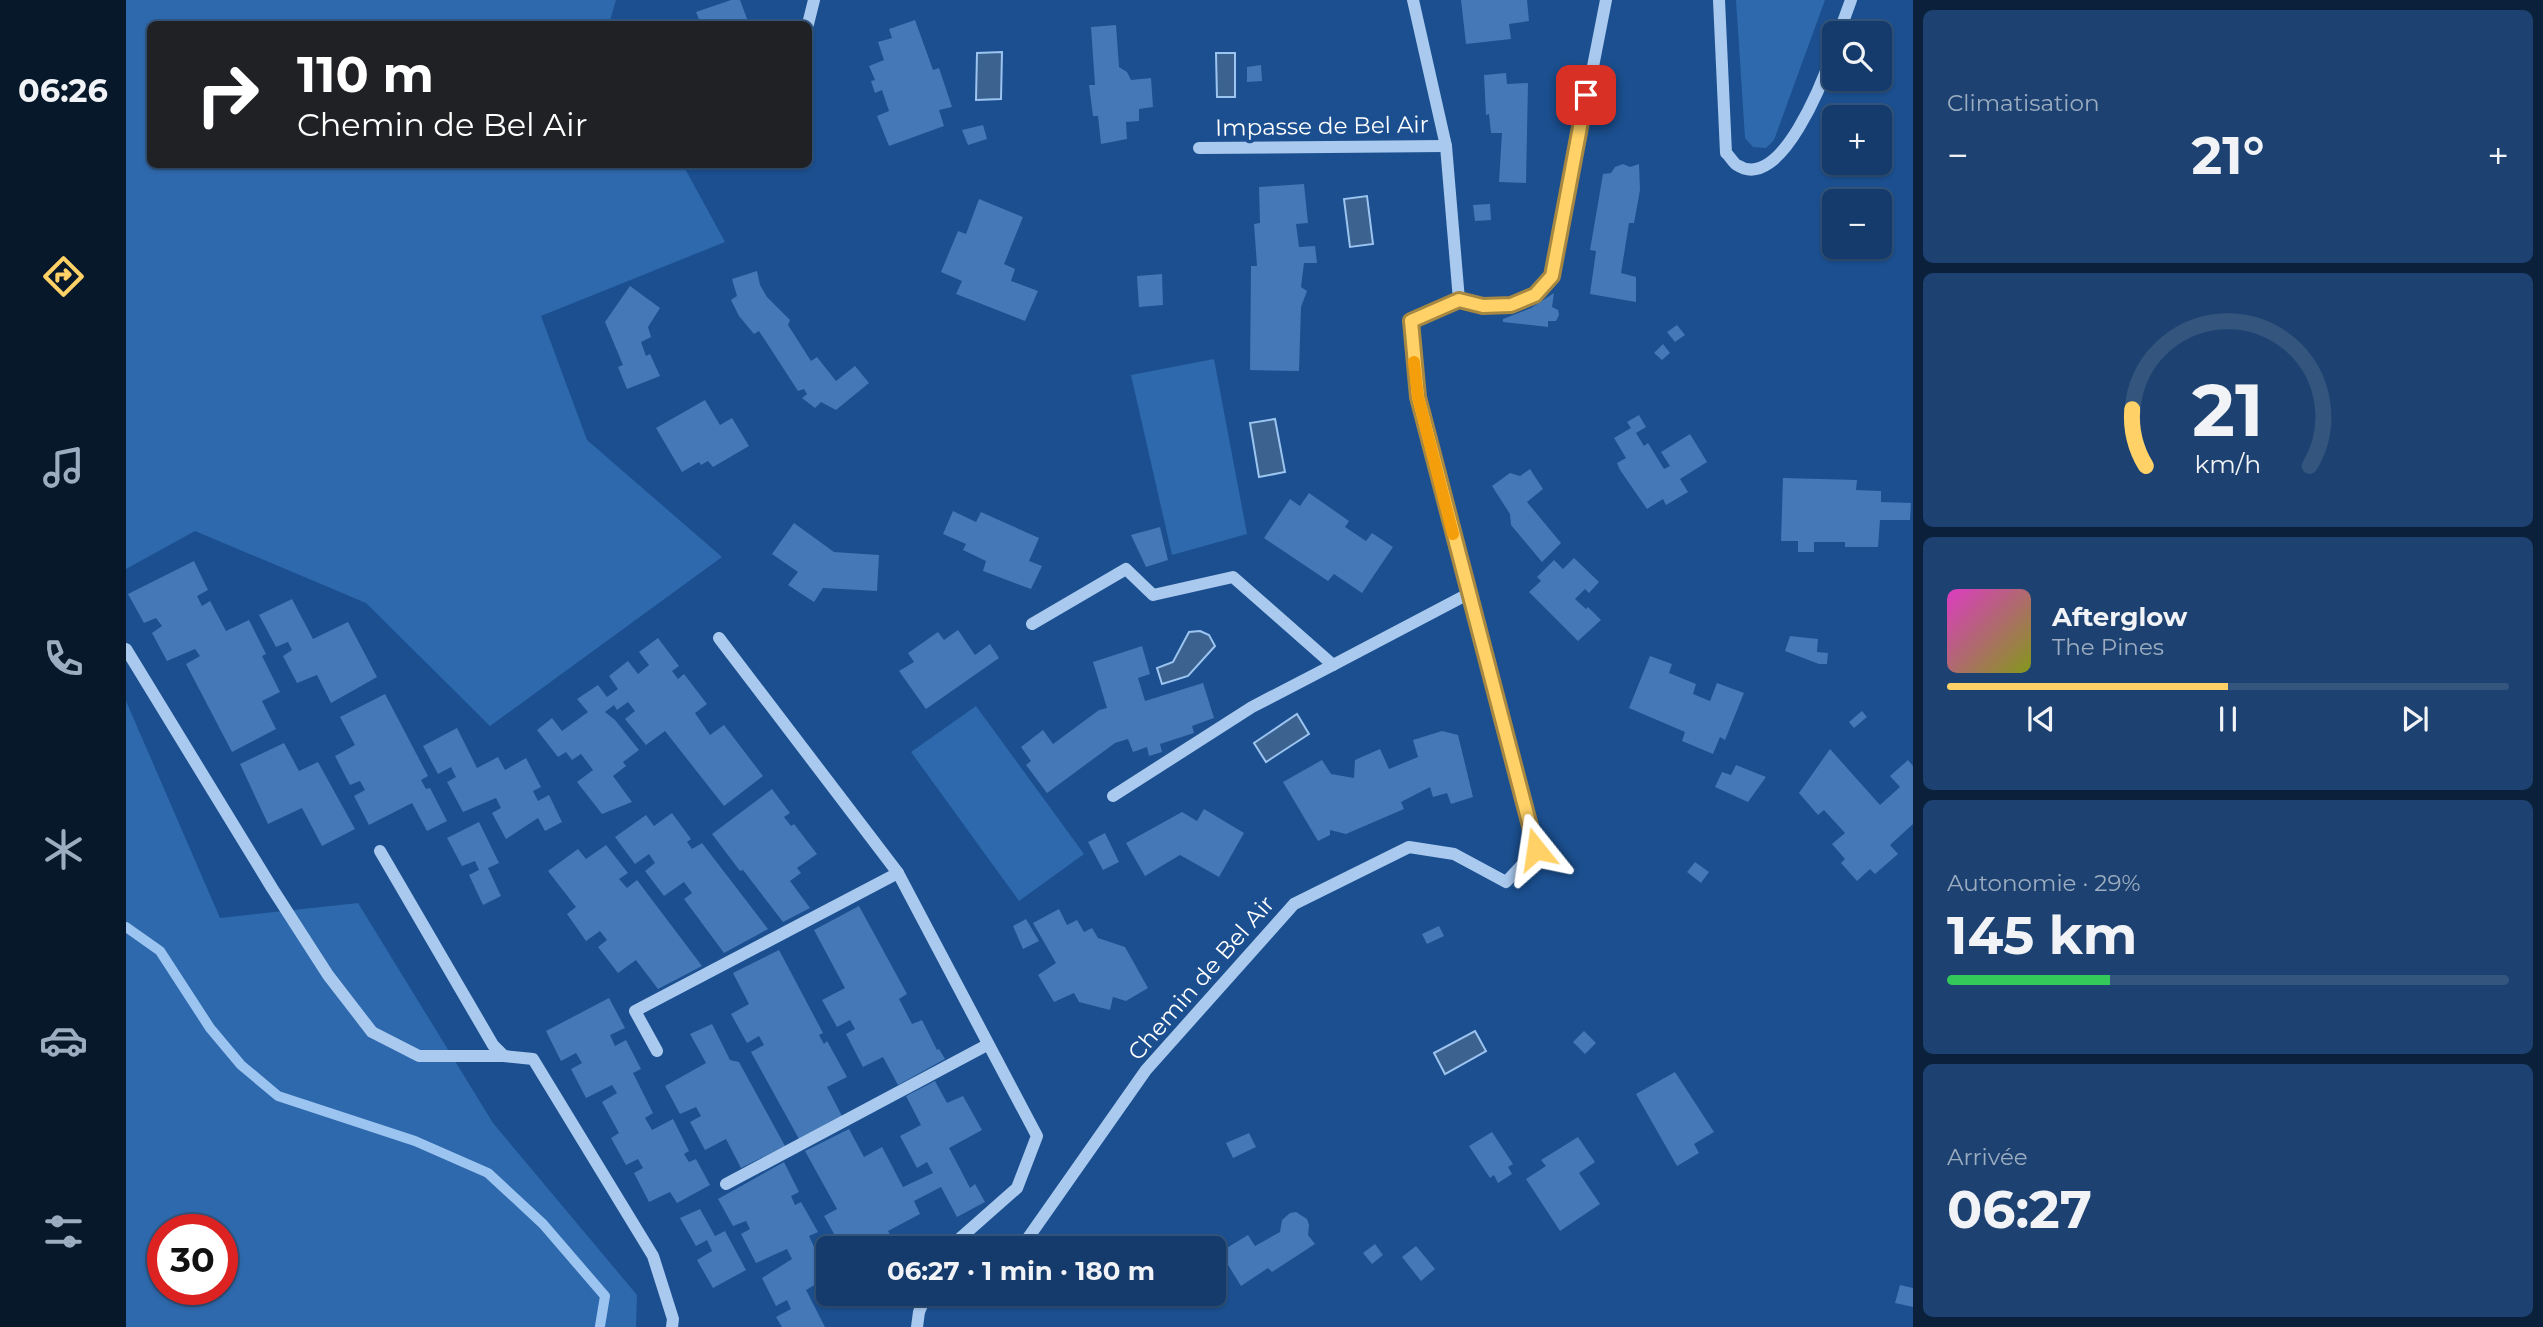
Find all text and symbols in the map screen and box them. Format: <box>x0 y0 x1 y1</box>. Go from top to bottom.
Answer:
map controls <box>1822 21 1892 259</box>
button: search <box>1822 21 1892 91</box>
text: 110 m <box>297 45 434 104</box>
icon: right <box>182 49 273 140</box>
pin <box>1556 65 1616 125</box>
text: 06:26 <box>18 71 108 110</box>
icon: arrive <box>1567 76 1605 114</box>
text: Climatisation <box>1947 89 2099 117</box>
text: Chemin de Bel Air <box>297 105 587 144</box>
button: + <box>1822 105 1892 175</box>
street label: Impasse de Bel Air <box>1215 110 1429 142</box>
text: 21° <box>2192 124 2264 187</box>
text: − <box>1947 132 1969 179</box>
text: + <box>2487 132 2509 179</box>
button: − <box>1822 189 1892 259</box>
icon: directions <box>39 252 88 301</box>
text: 21 <box>2192 367 2264 455</box>
icon: music <box>39 443 88 492</box>
text: km/h <box>2195 449 2261 479</box>
text: Afterglow <box>2052 601 2187 633</box>
text: The Pines <box>2052 633 2164 661</box>
icon: phone <box>39 634 88 683</box>
icon: previous <box>2022 700 2060 738</box>
icon: pause <box>2209 700 2247 738</box>
icon: next <box>2396 700 2434 738</box>
position arrow <box>1499 812 1573 886</box>
icon: climate <box>39 825 88 874</box>
text: Autonomie · 29% <box>1947 869 2140 897</box>
street label: Chemin de Bel Air <box>1122 890 1280 1066</box>
text: 145 km <box>1947 904 2137 967</box>
icon: car <box>39 1016 88 1065</box>
text: Arrivée <box>1947 1143 2028 1171</box>
text: 06:27 <box>1947 1178 2092 1241</box>
icon: filters <box>39 1207 88 1256</box>
speed limit sign: 30 <box>147 1214 238 1305</box>
text: 06:27 · 1 min · 180 m <box>887 1255 1155 1287</box>

